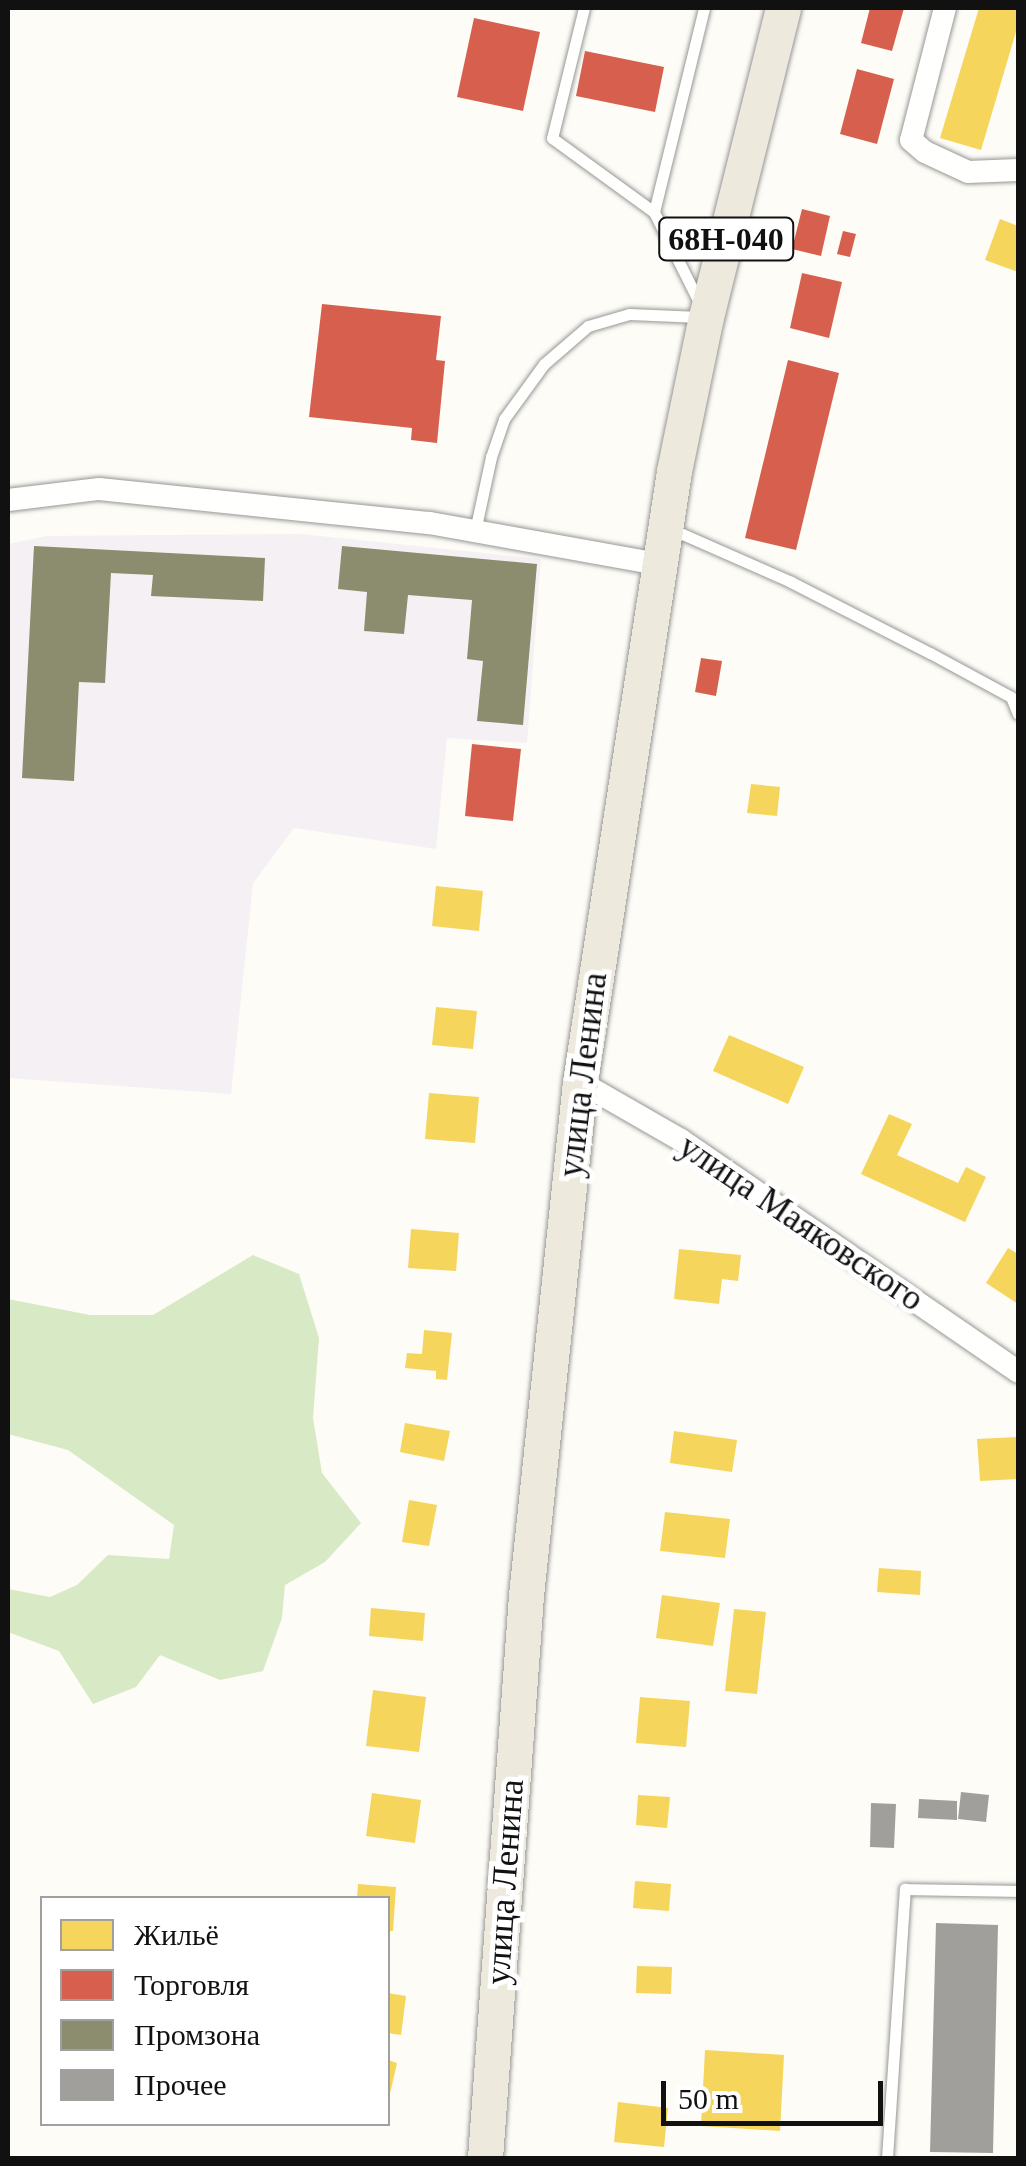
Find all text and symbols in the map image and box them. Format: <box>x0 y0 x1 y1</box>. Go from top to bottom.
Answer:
road number: 68Н-040 <box>656 212 796 266</box>
street label: улица Ленина <box>550 970 616 1180</box>
street label: улица Маяковского <box>671 1126 931 1320</box>
street label: улица Ленина <box>477 1778 533 1986</box>
legend <box>40 1896 390 2126</box>
text: Жильё <box>134 1918 219 1951</box>
text: Торговля <box>134 1968 249 2001</box>
text: Промзона <box>134 2018 260 2051</box>
scale bar <box>666 2061 888 2123</box>
text: Прочее <box>134 2068 227 2101</box>
text: 50 m <box>678 2082 739 2115</box>

